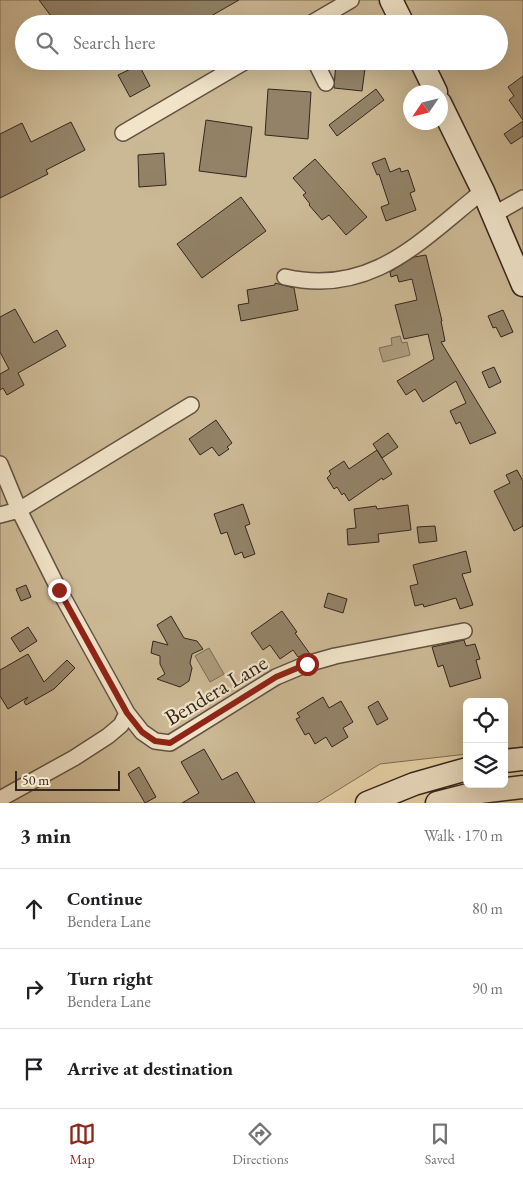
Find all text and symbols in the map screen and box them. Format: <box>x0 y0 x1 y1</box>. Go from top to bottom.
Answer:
search box <box>15 15 508 70</box>
icon: search <box>33 29 61 57</box>
text: Search here <box>73 30 155 55</box>
north arrow <box>403 85 448 130</box>
route end <box>48 579 71 602</box>
street label: Bendera Lane <box>159 648 273 732</box>
route start <box>296 653 319 676</box>
map controls <box>463 698 508 788</box>
button: locate <box>463 698 508 743</box>
button: layers <box>463 743 508 788</box>
scale bar <box>15 768 120 791</box>
text: 50 m <box>22 771 49 789</box>
text: 3 min <box>20 822 71 849</box>
text: Walk · 170 m <box>424 825 503 846</box>
text: Continue <box>67 886 142 911</box>
icon: ahead <box>20 895 48 923</box>
text: 80 m <box>472 898 503 919</box>
text: Bendera Lane <box>67 911 151 932</box>
text: Turn right <box>67 966 153 991</box>
icon: right <box>20 975 48 1003</box>
text: 90 m <box>472 978 503 999</box>
text: Bendera Lane <box>67 991 151 1012</box>
icon: arrive <box>20 1055 48 1083</box>
text: Arrive at destination <box>67 1056 233 1081</box>
tab: Map <box>68 1120 96 1168</box>
tab: Directions <box>232 1120 289 1168</box>
tab: Saved <box>425 1120 455 1168</box>

